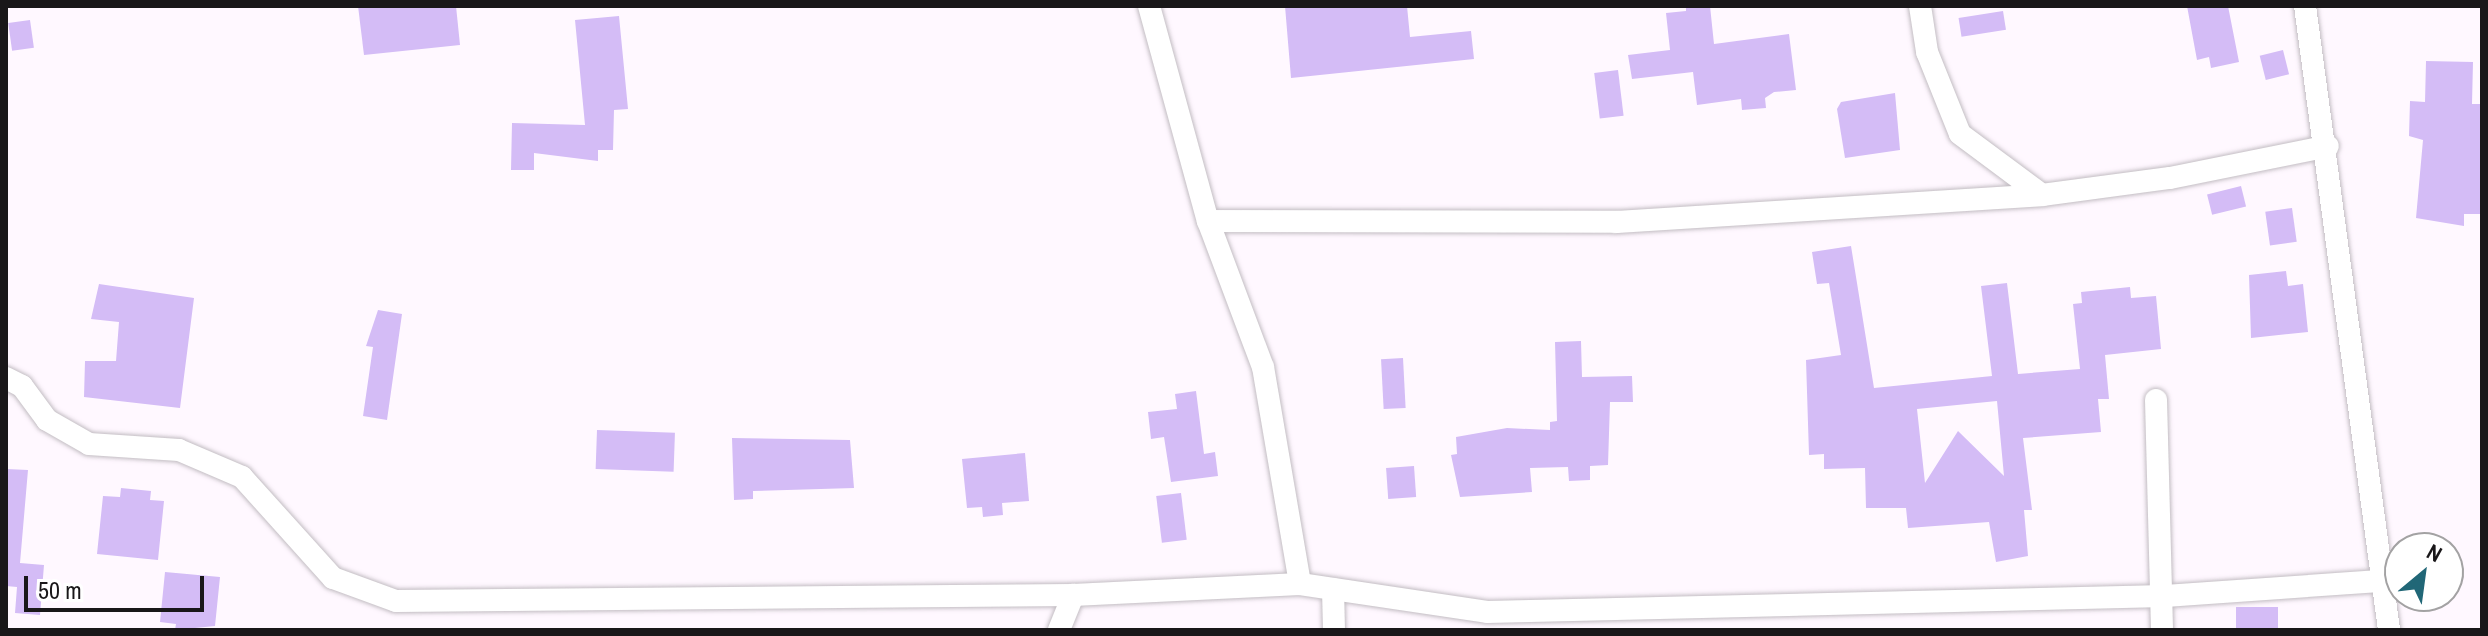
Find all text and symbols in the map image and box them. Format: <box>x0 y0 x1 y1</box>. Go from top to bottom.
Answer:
north arrow <box>2384 532 2464 612</box>
text: N <box>2422 536 2448 569</box>
scale bar <box>28 560 208 610</box>
text: 50 m <box>38 574 82 606</box>

